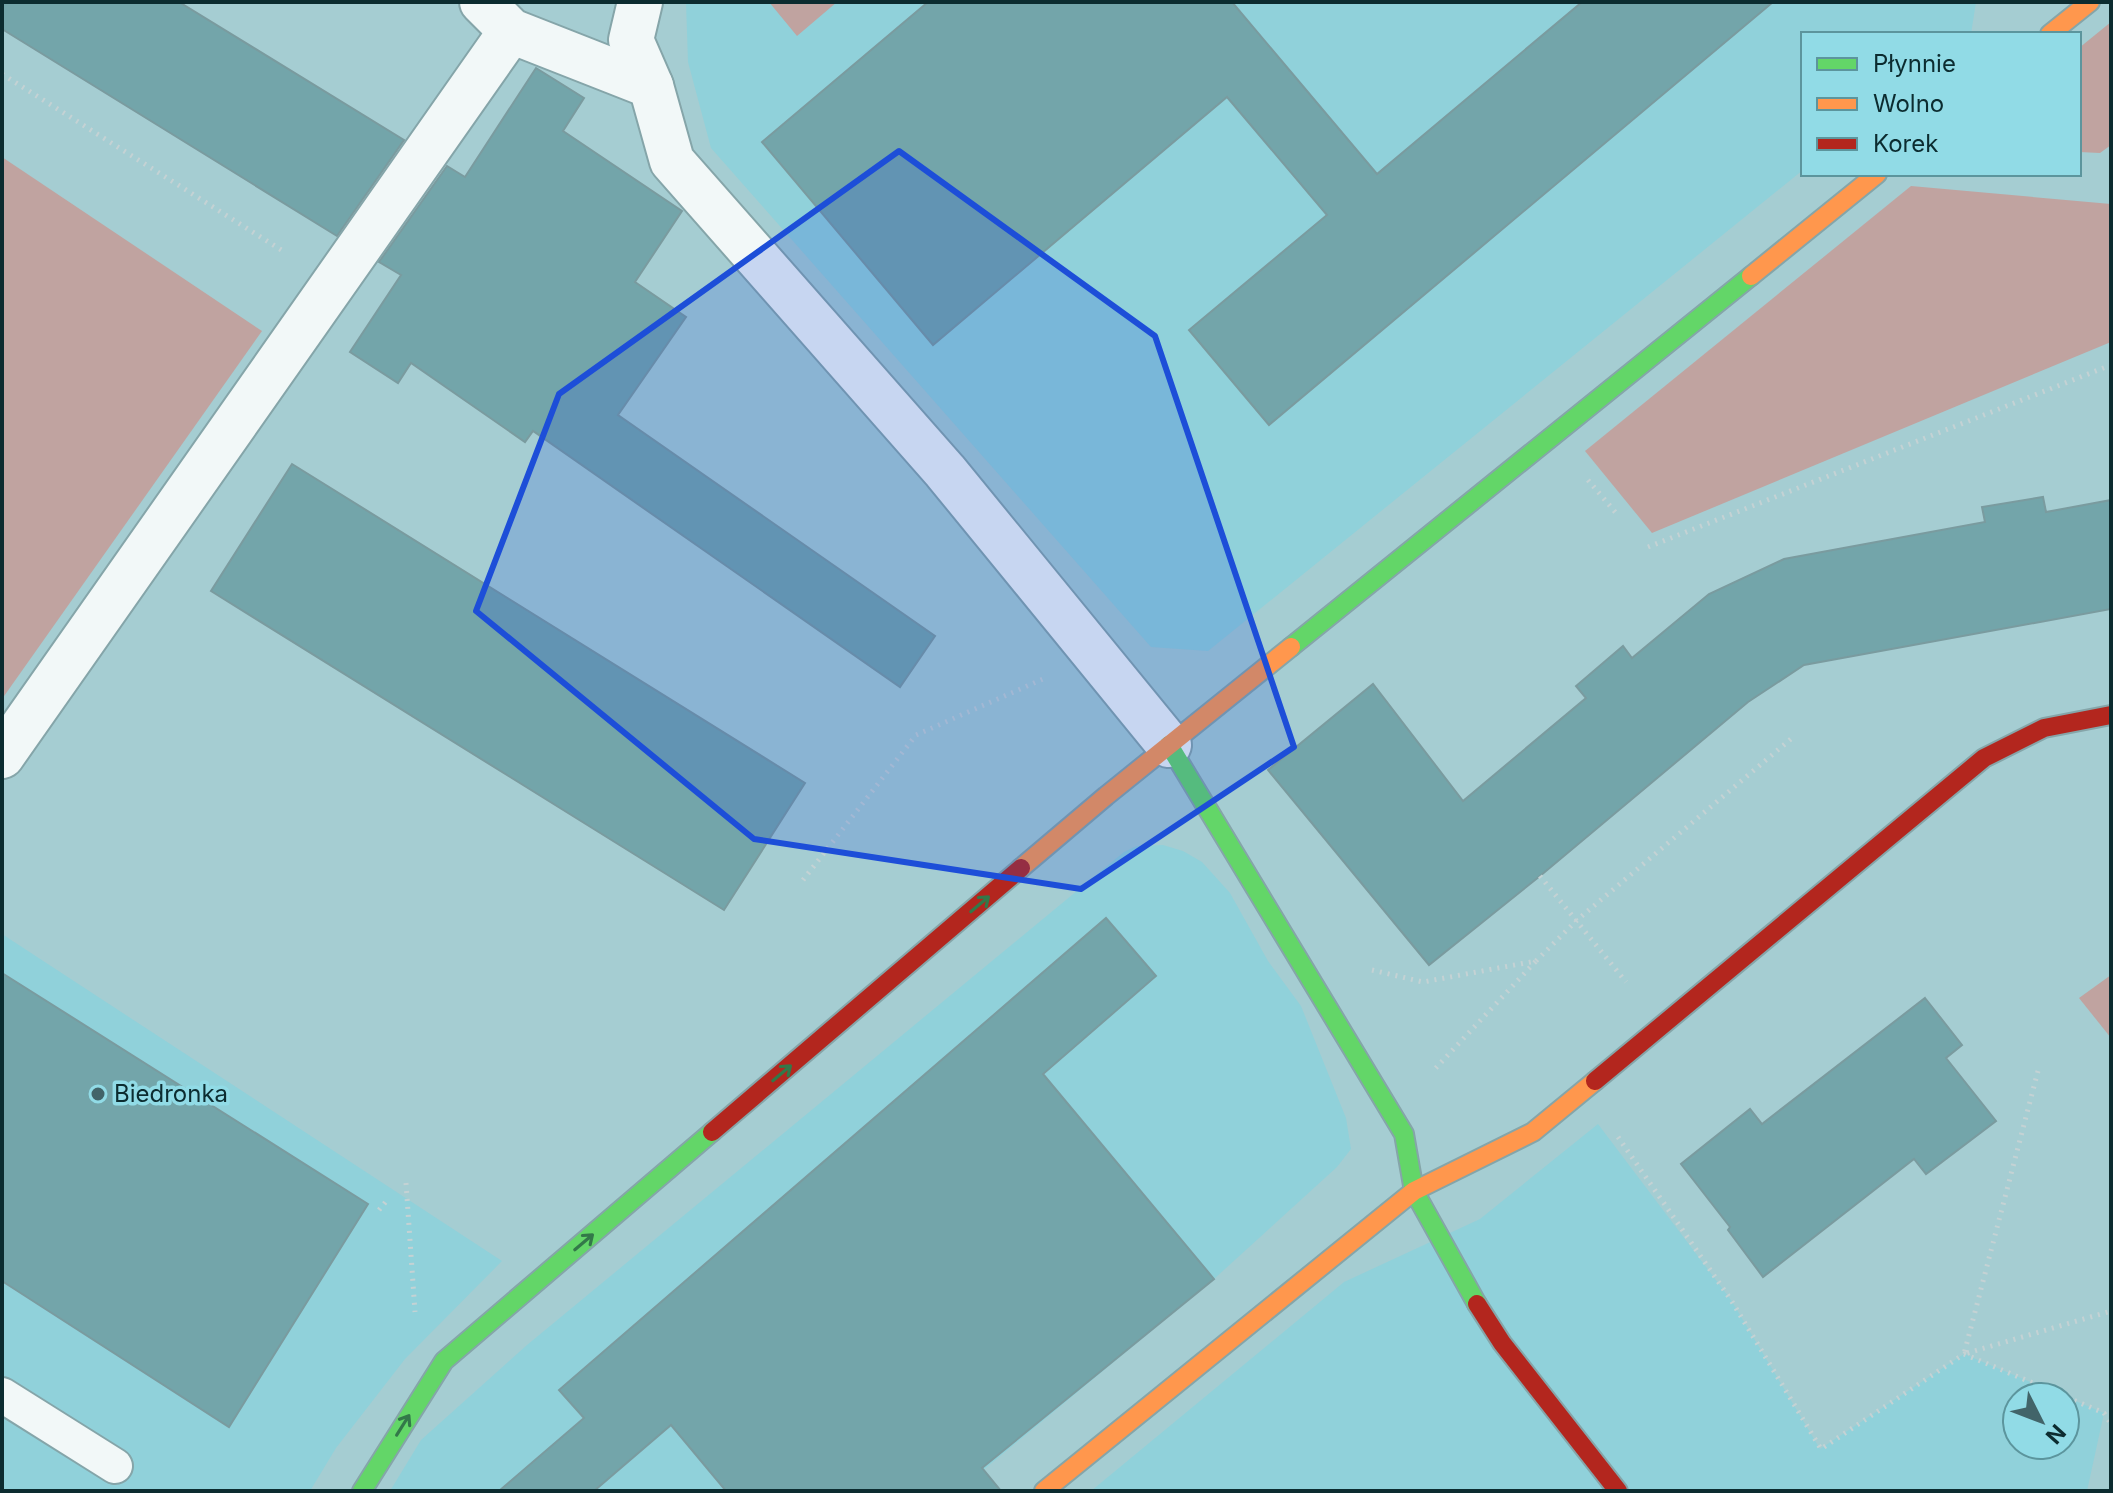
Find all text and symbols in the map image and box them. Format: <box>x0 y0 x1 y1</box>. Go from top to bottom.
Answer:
legend <box>1801 32 2081 176</box>
text: Płynnie <box>1873 49 1956 78</box>
text: Wolno <box>1873 89 1944 118</box>
text: Korek <box>1873 129 1938 158</box>
one-way arrow <box>970 896 990 914</box>
one-way arrow <box>772 1064 792 1082</box>
place label: Biedronka <box>114 1079 228 1108</box>
marker: Biedronka <box>89 1085 107 1103</box>
one-way arrow <box>574 1233 594 1251</box>
north arrow <box>2001 1381 2081 1461</box>
one-way arrow <box>396 1414 412 1437</box>
text: N <box>2041 1419 2071 1449</box>

